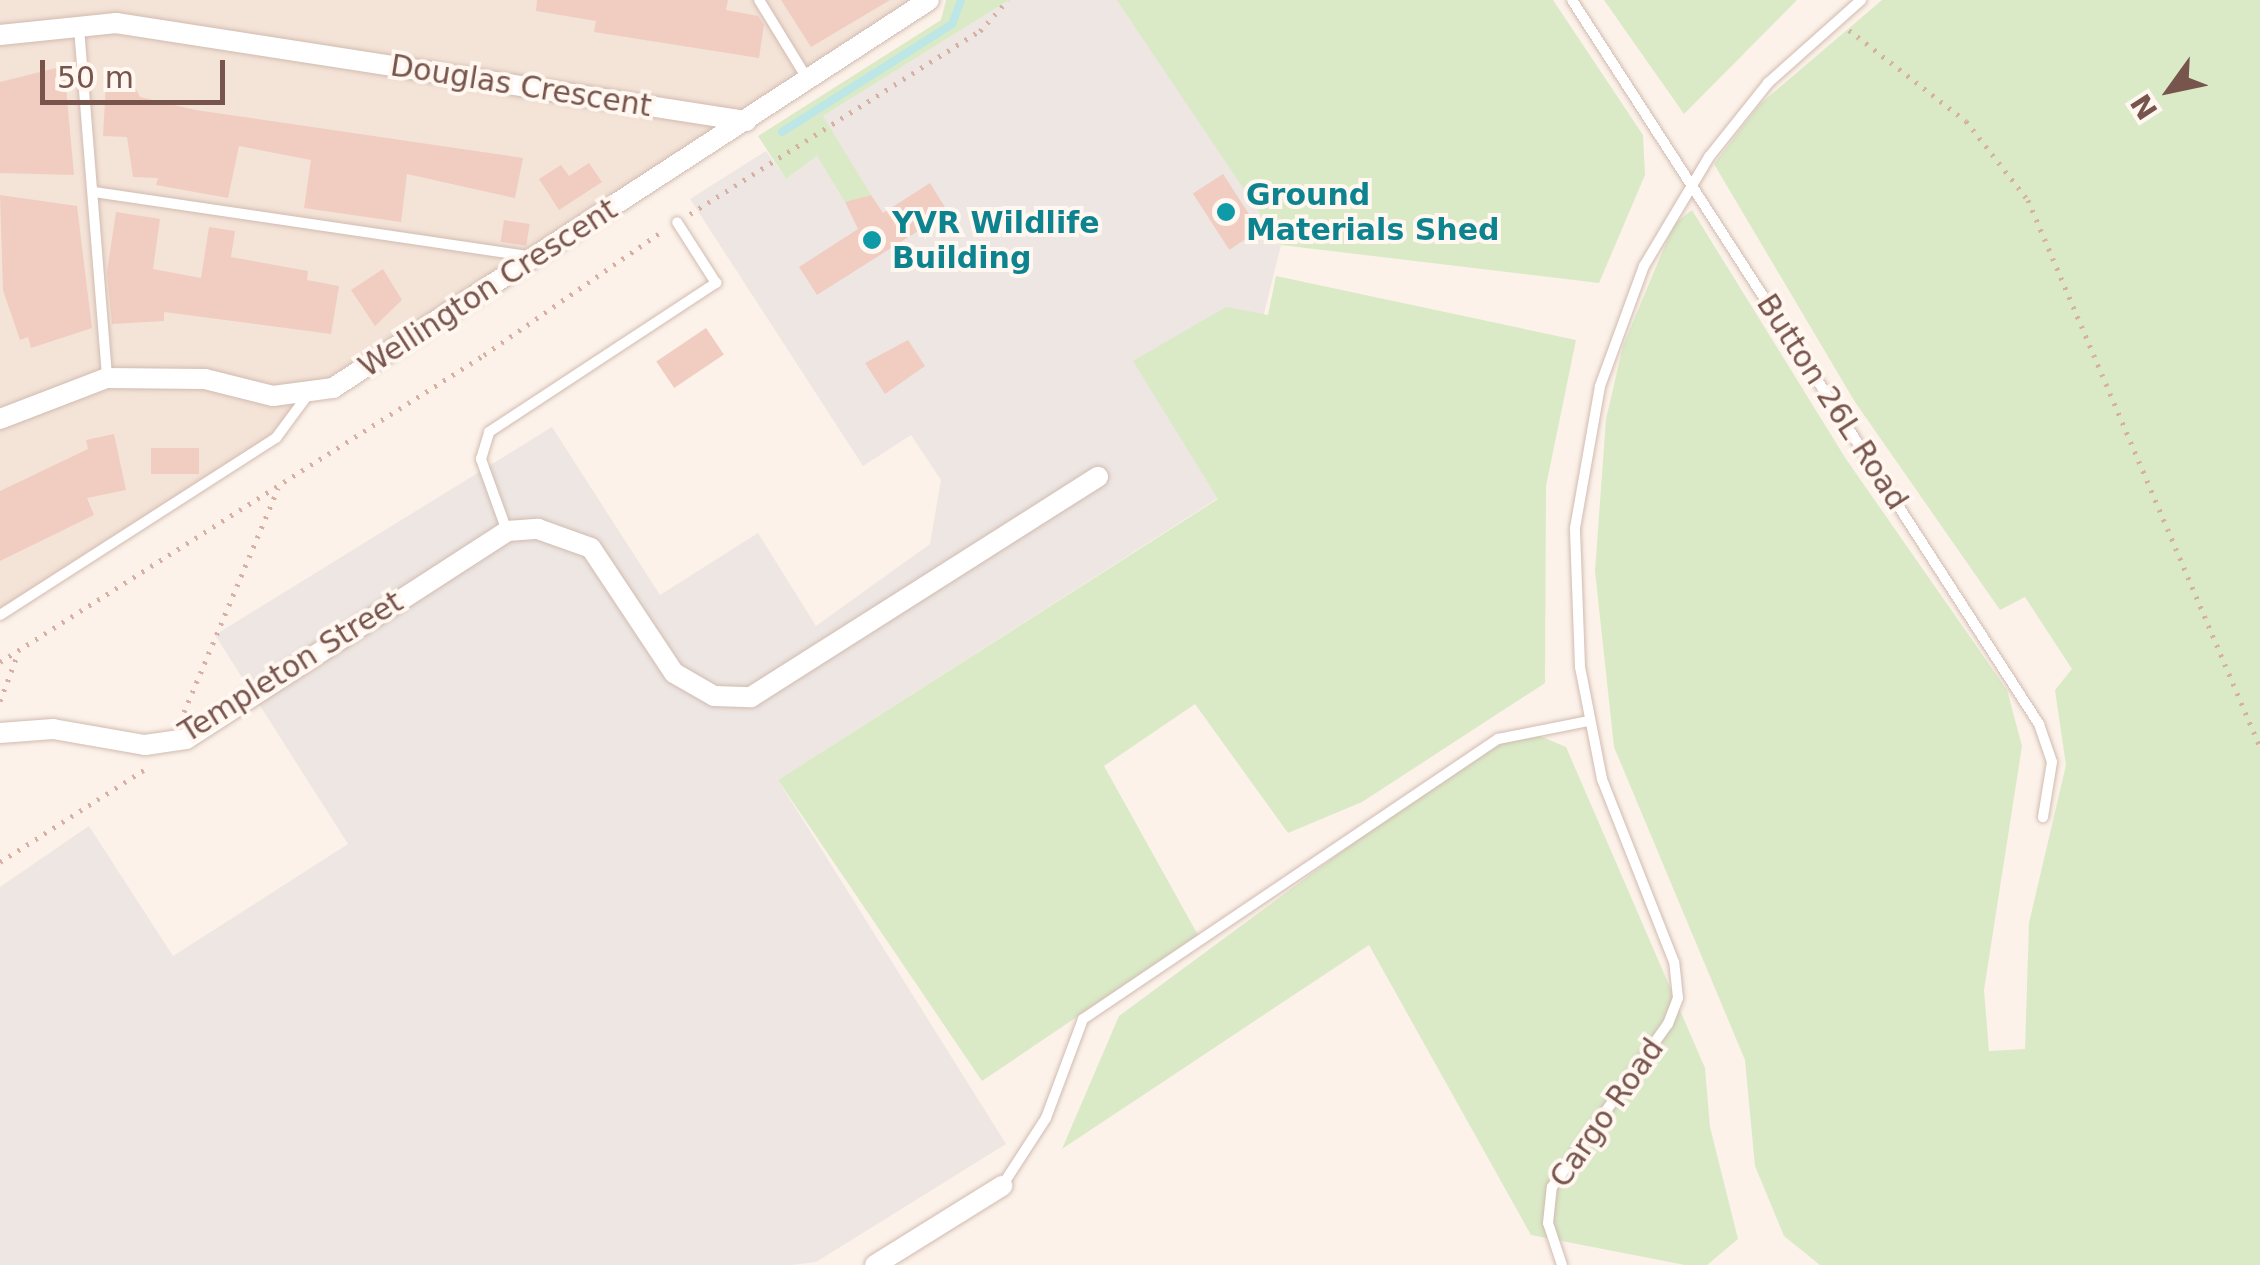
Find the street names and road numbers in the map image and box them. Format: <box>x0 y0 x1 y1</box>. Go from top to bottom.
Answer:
street label: Douglas Crescent <box>388 48 654 124</box>
street label: Wellington Crescent <box>352 191 624 385</box>
street label: Button 26L Road <box>1749 287 1915 517</box>
street label: Templeton Street <box>173 584 409 750</box>
street label: Cargo Road <box>1543 1032 1671 1194</box>

